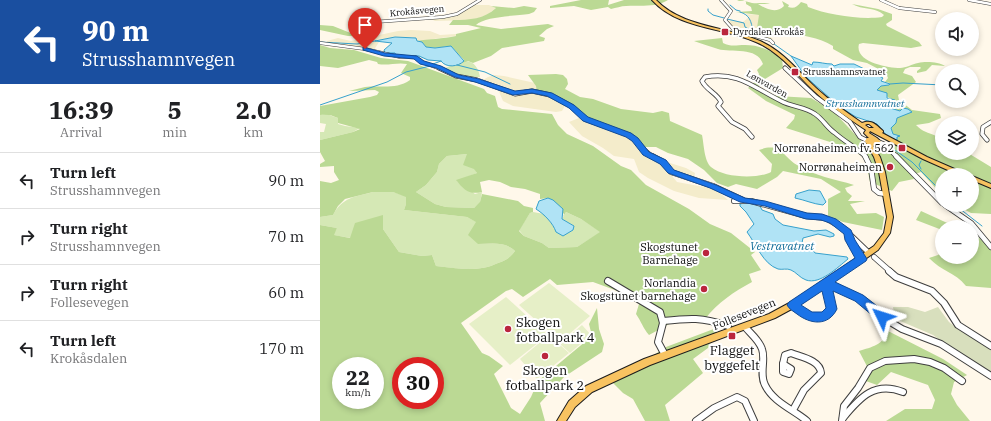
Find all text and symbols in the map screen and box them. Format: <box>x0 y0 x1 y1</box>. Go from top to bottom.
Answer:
street label: Krokåsvegen <box>389 3 445 18</box>
pin <box>348 8 382 49</box>
text: 90 m <box>82 12 149 49</box>
map controls <box>935 12 979 264</box>
button: sound <box>935 12 979 56</box>
icon: arrive <box>354 14 376 36</box>
icon: left <box>16 16 68 68</box>
place label: Dyrdalen Krokås <box>733 26 804 37</box>
marker: Dyrdalen Krokås <box>720 27 730 37</box>
text: Strusshamnvegen <box>82 48 235 71</box>
button: search <box>935 64 979 108</box>
place label: Strusshamnsvatnet <box>803 66 886 77</box>
marker: Strusshamnsvatnet <box>790 67 800 77</box>
street label: Lønvarden <box>745 68 790 100</box>
text: 16:39 <box>49 94 114 126</box>
text: 5 <box>167 94 182 126</box>
text: 2.0 <box>236 94 271 126</box>
water label: Strusshamnvatnet <box>825 97 905 110</box>
button: layers <box>935 116 979 160</box>
text: Arrival <box>60 124 102 141</box>
text: min <box>162 124 187 141</box>
text: km <box>244 124 264 141</box>
place label: Norrønaheimen fv. 562 <box>774 141 894 155</box>
marker: Norrønaheimen fv. 562 <box>897 143 907 153</box>
place label: Norrønaheimen <box>799 160 882 174</box>
marker: Norrønaheimen <box>885 162 895 172</box>
text: Turn left <box>50 163 116 182</box>
button: + <box>935 168 979 212</box>
icon: left <box>16 170 38 192</box>
text: 90 m <box>268 171 304 190</box>
text: Strusshamnvegen <box>50 182 161 199</box>
text: Turn right <box>50 219 128 238</box>
button: − <box>935 220 979 264</box>
icon: right <box>16 226 38 248</box>
text: 70 m <box>268 227 304 246</box>
text: Strusshamnvegen <box>50 238 161 255</box>
water label: Vestravatnet <box>750 238 815 253</box>
place label: Skogstunet Barnehage <box>640 240 698 267</box>
marker: Skogstunet Barnehage <box>701 248 711 258</box>
text: Turn right <box>50 275 128 294</box>
place label: Norlandia Skogstunet barnehage <box>581 276 696 303</box>
icon: right <box>16 282 38 304</box>
text: 60 m <box>268 283 304 302</box>
marker: Norlandia Skogstunet barnehage <box>699 284 709 294</box>
text: Follesevegen <box>50 294 129 311</box>
street label: Follesevegen <box>710 295 778 333</box>
position arrow <box>861 296 903 338</box>
place label: Skogen fotballpark 4 <box>516 314 595 346</box>
marker: Skogen fotballpark 4 <box>503 324 513 334</box>
text: Turn left <box>50 331 116 350</box>
marker: Flagget byggefelt <box>727 331 737 341</box>
icon: left <box>16 338 38 360</box>
text: 170 m <box>259 339 304 358</box>
place label: Flagget byggefelt <box>704 342 760 374</box>
text: Krokåsdalen <box>50 350 127 367</box>
marker: Skogen fotballpark 2 <box>540 351 550 361</box>
speed limit sign: 30 <box>392 357 444 409</box>
place label: Skogen fotballpark 2 <box>506 362 584 394</box>
text: 22 <box>346 364 370 391</box>
text: km/h <box>345 386 371 399</box>

